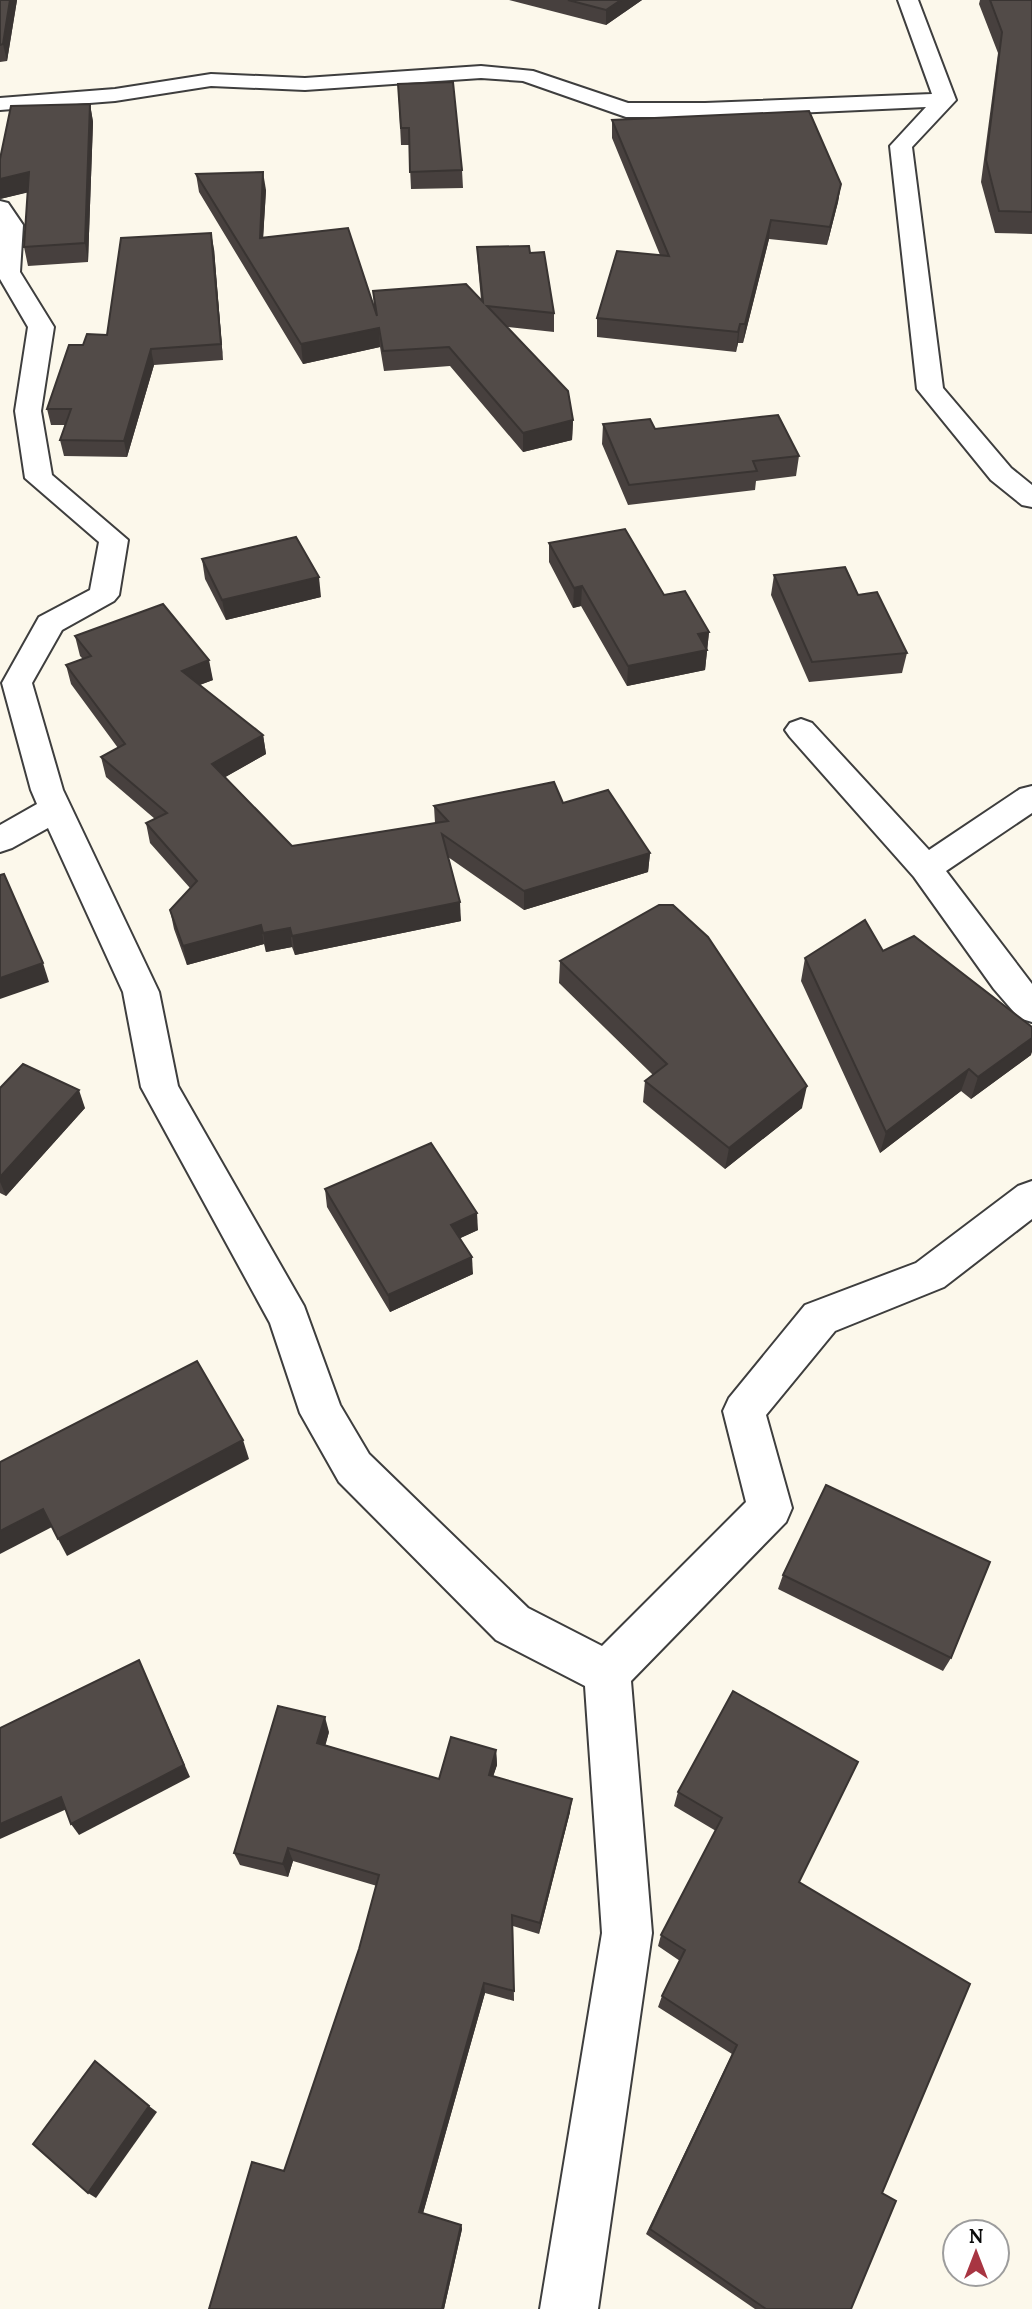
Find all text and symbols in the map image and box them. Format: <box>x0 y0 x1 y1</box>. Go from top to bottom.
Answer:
north arrow <box>941 2218 1011 2288</box>
text: N <box>969 2224 984 2248</box>

